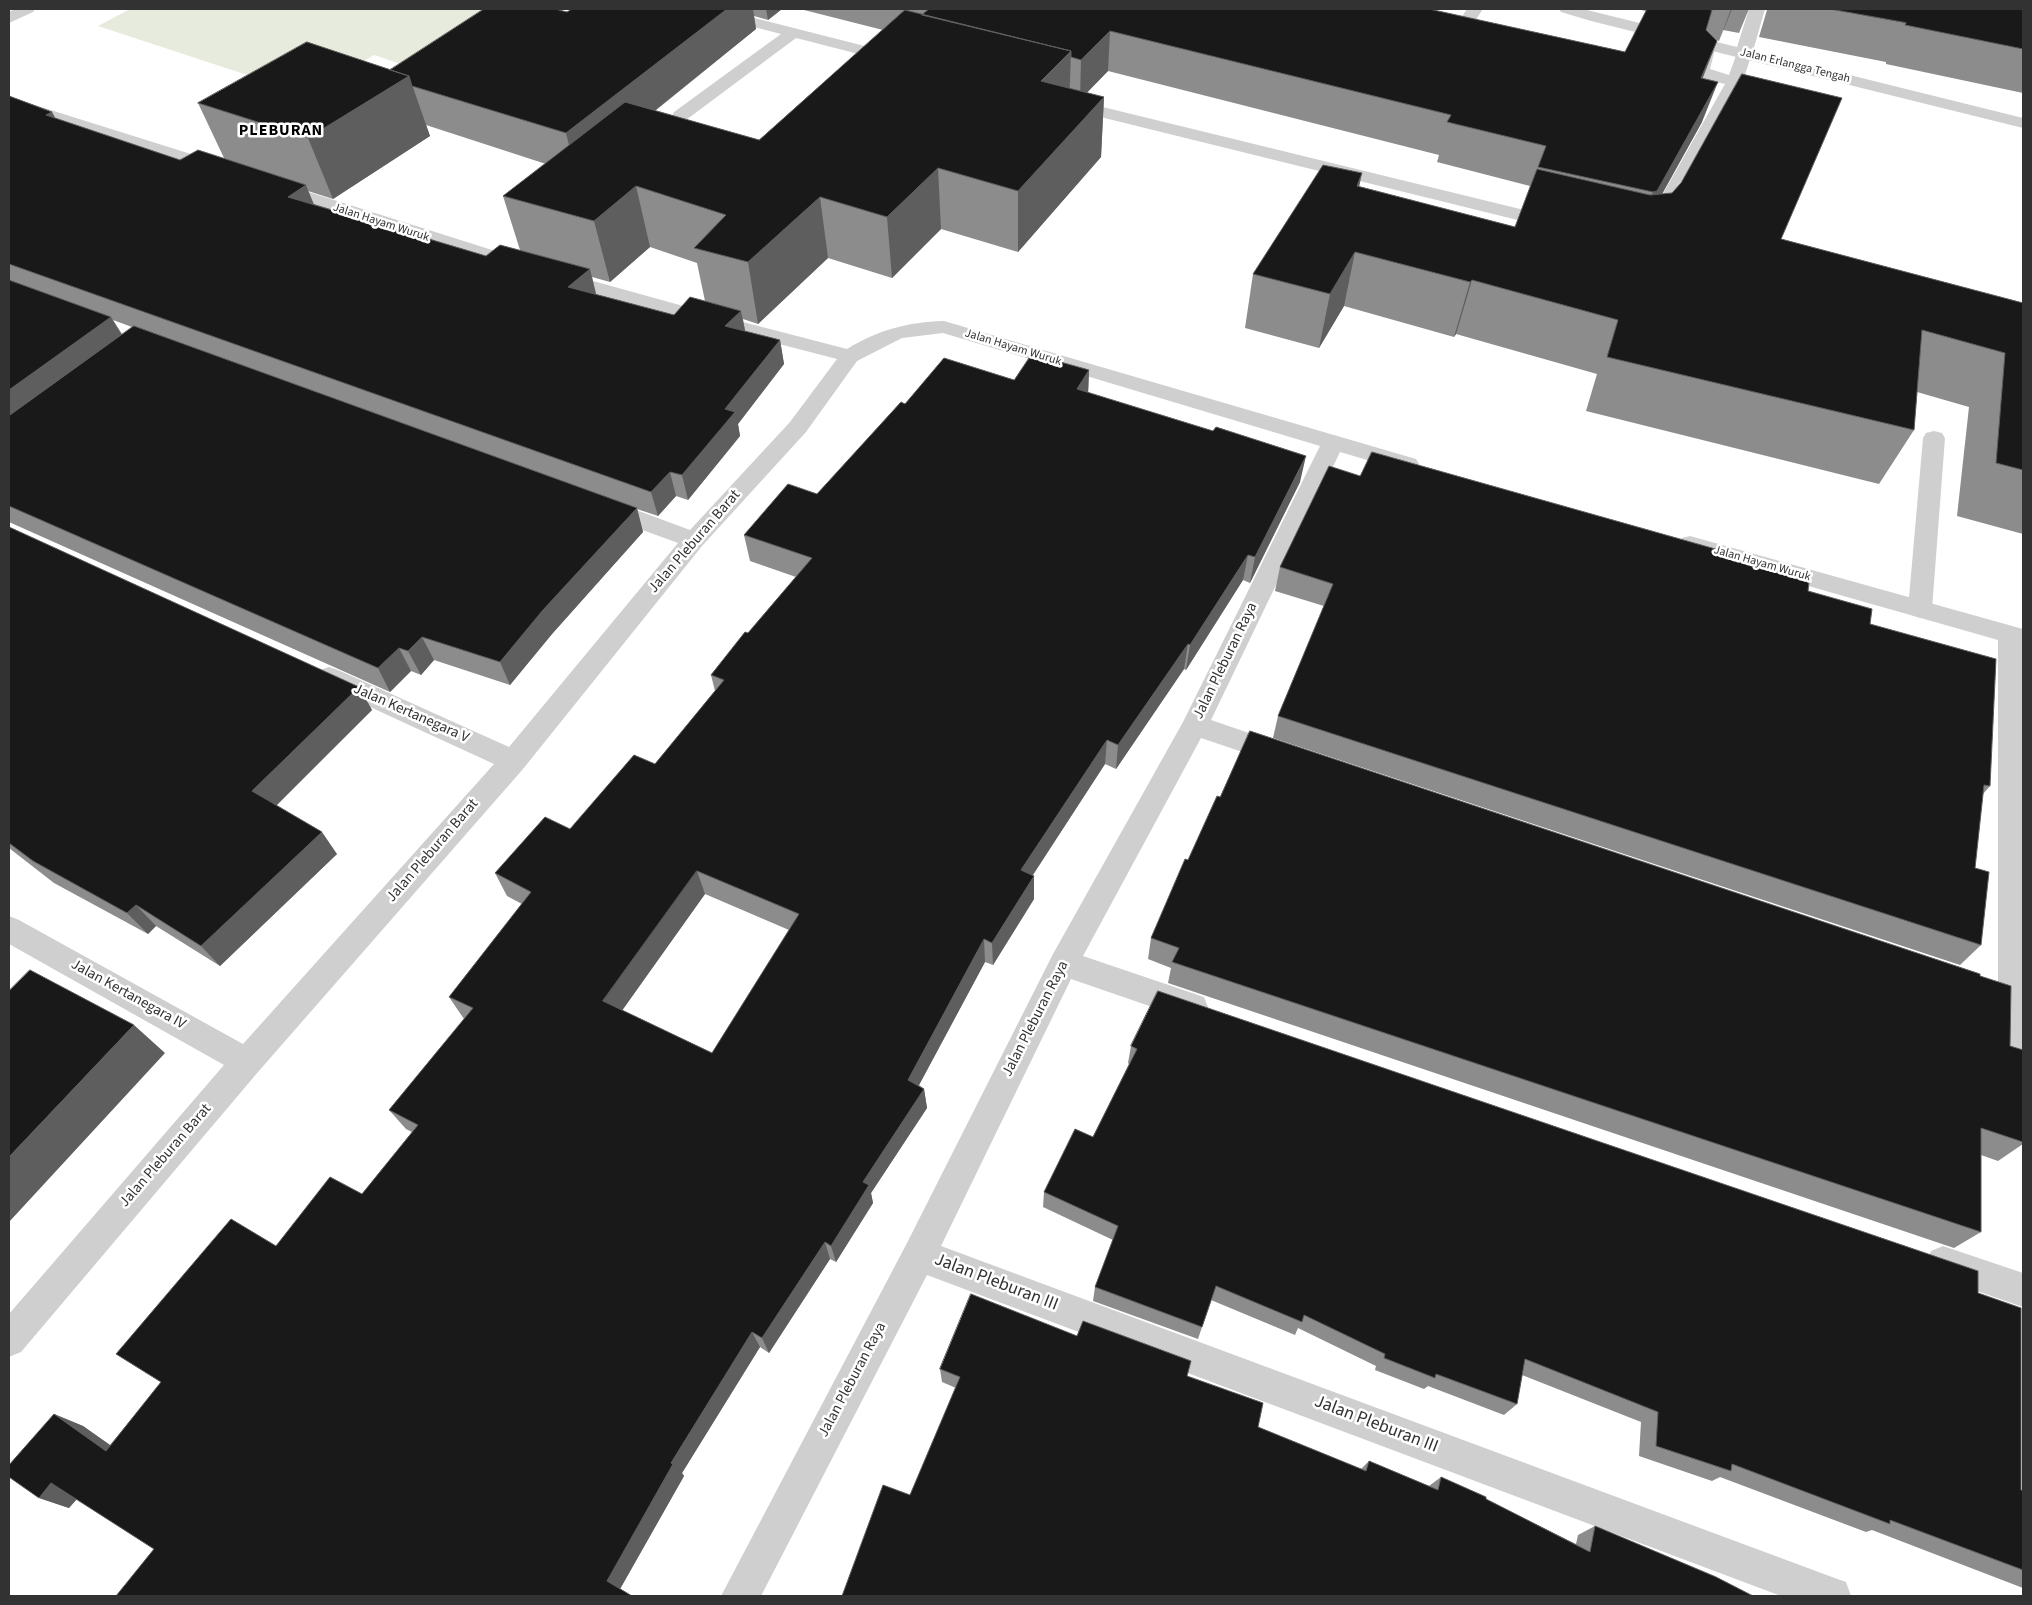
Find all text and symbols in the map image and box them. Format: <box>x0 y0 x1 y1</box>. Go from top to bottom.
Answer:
street label: Jalan Erlangga Tengah <box>1738 45 1852 87</box>
district label: PLEBURAN <box>238 121 324 141</box>
street label: Jalan Hayam Wuruk <box>331 201 431 245</box>
street label: Jalan Hayam Wuruk <box>963 326 1063 370</box>
street label: Jalan Pleburan Barat <box>645 487 745 597</box>
street label: Jalan Hayam Wuruk <box>1712 543 1812 585</box>
street label: Jalan Pleburan Raya <box>1190 600 1262 722</box>
street label: Jalan Kertanegara V <box>351 680 471 748</box>
street label: Jalan Pleburan Barat <box>383 796 483 906</box>
street label: Jalan Kertanegara IV <box>68 956 188 1034</box>
street label: Jalan Pleburan Raya <box>999 958 1073 1080</box>
street label: Jalan Pleburan Barat <box>116 1101 216 1211</box>
street label: Jalan Pleburan III <box>931 1249 1061 1317</box>
street label: Jalan Pleburan Raya <box>815 1320 891 1440</box>
street label: Jalan Pleburan III <box>1311 1391 1441 1459</box>

